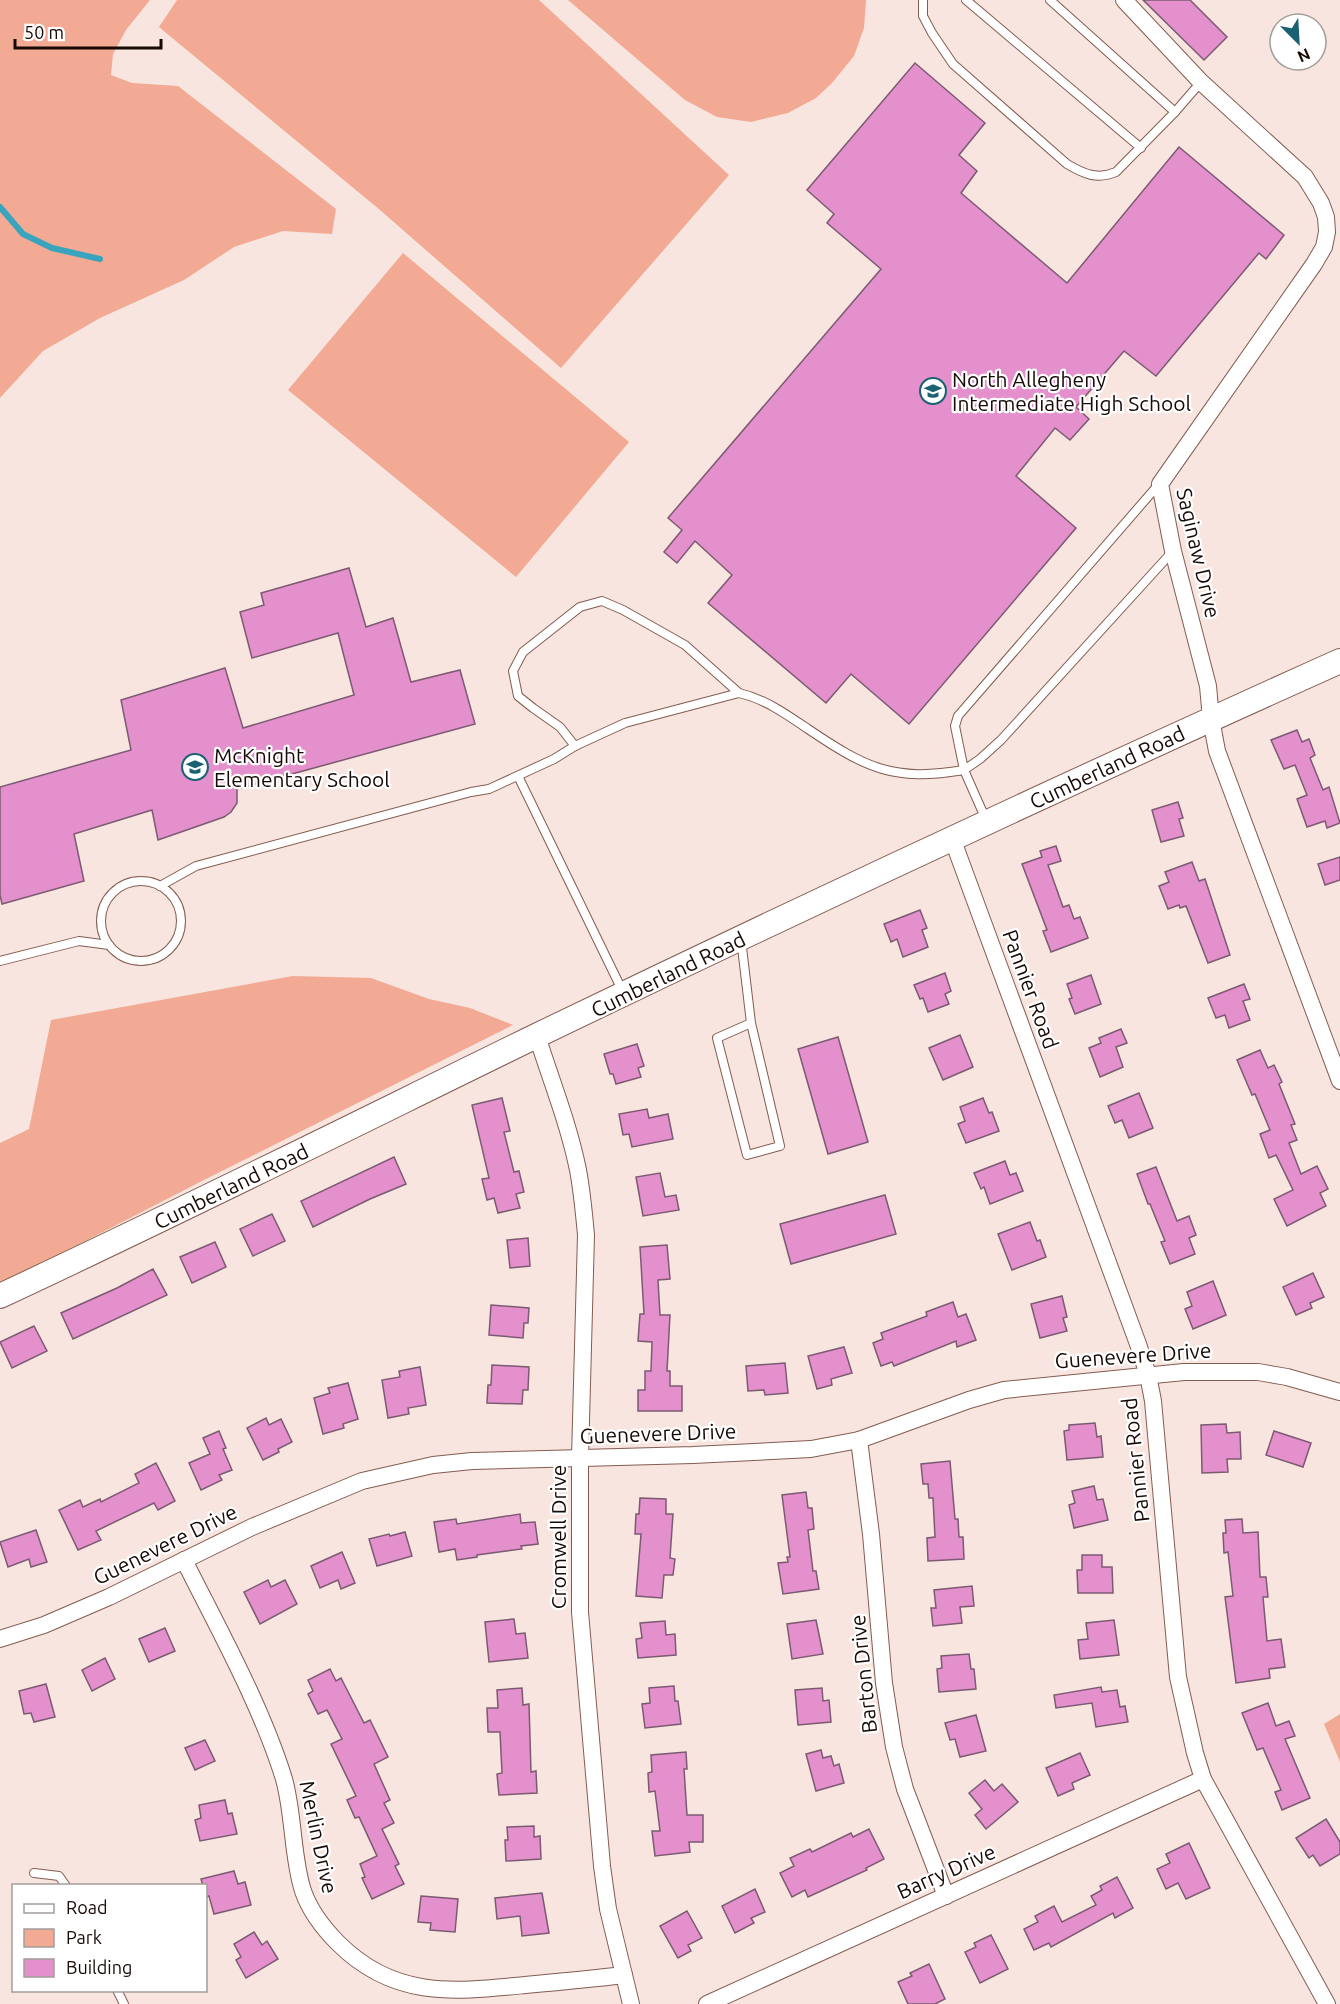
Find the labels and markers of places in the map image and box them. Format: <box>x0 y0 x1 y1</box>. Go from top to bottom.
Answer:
place label: North Allegheny Intermediate High School <box>952 367 1191 415</box>
school or university icon: North Allegheny Intermediate High School <box>918 376 948 406</box>
place label: McKnight Elementary School <box>214 743 390 791</box>
school or university icon: McKnight Elementary School <box>180 752 210 782</box>

